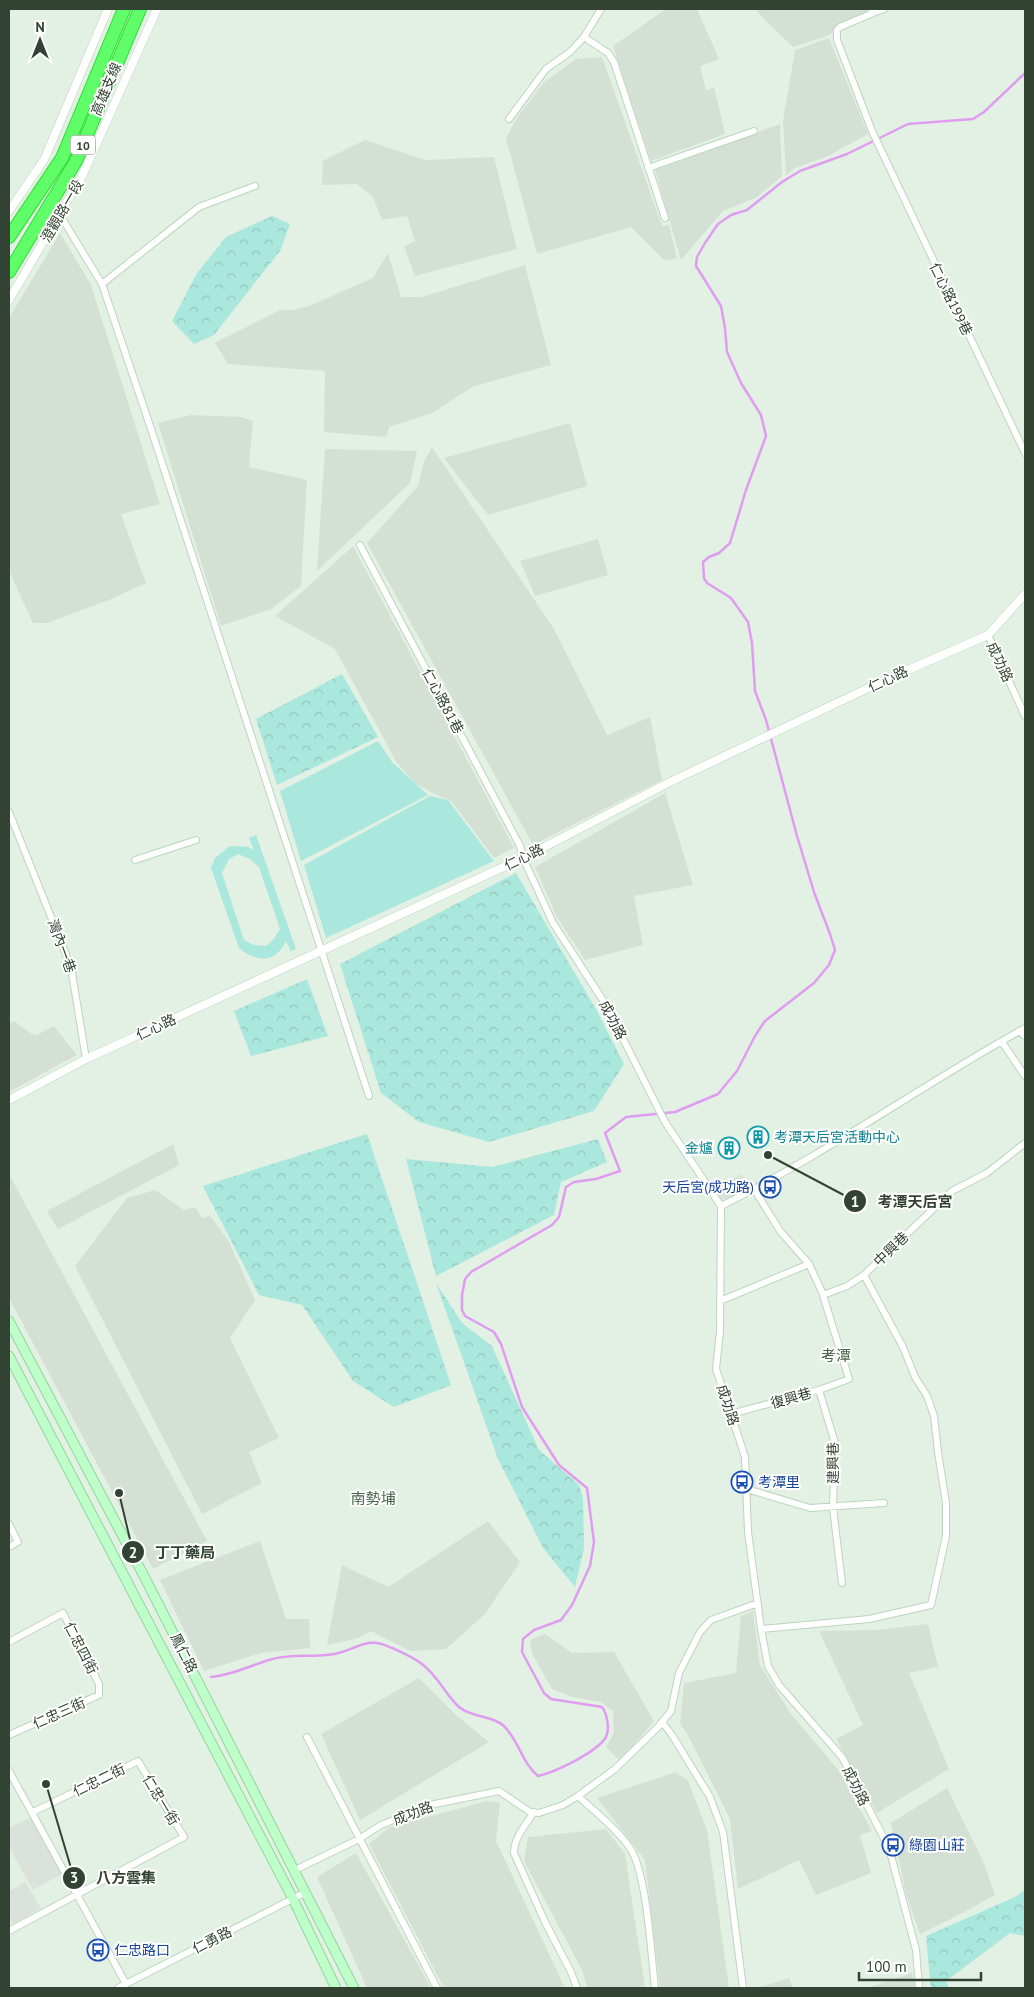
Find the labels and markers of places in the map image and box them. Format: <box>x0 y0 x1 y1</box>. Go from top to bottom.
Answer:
building icon: 考潭天后宮活動中心 <box>746 1125 770 1149</box>
place label: 考潭天后宮活動中心 <box>774 1128 900 1146</box>
building icon: 金爐 <box>717 1136 741 1160</box>
place label: 金爐 <box>685 1139 713 1157</box>
bus stop icon: 天后宮(成功路) <box>758 1175 782 1199</box>
place label: 天后宮(成功路) <box>662 1178 754 1196</box>
callout: 考潭天后宮 <box>843 1186 963 1216</box>
bus stop icon: 考潭里 <box>730 1470 754 1494</box>
place label: 考潭里 <box>758 1473 800 1491</box>
callout: 丁丁藥局 <box>120 1537 225 1567</box>
bus stop icon: 綠園山莊 <box>881 1833 905 1857</box>
place label: 綠園山莊 <box>909 1836 965 1854</box>
callout: 八方雲集 <box>61 1863 166 1893</box>
bus stop icon: 仁忠路口 <box>86 1938 110 1962</box>
place label: 仁忠路口 <box>114 1941 170 1959</box>

